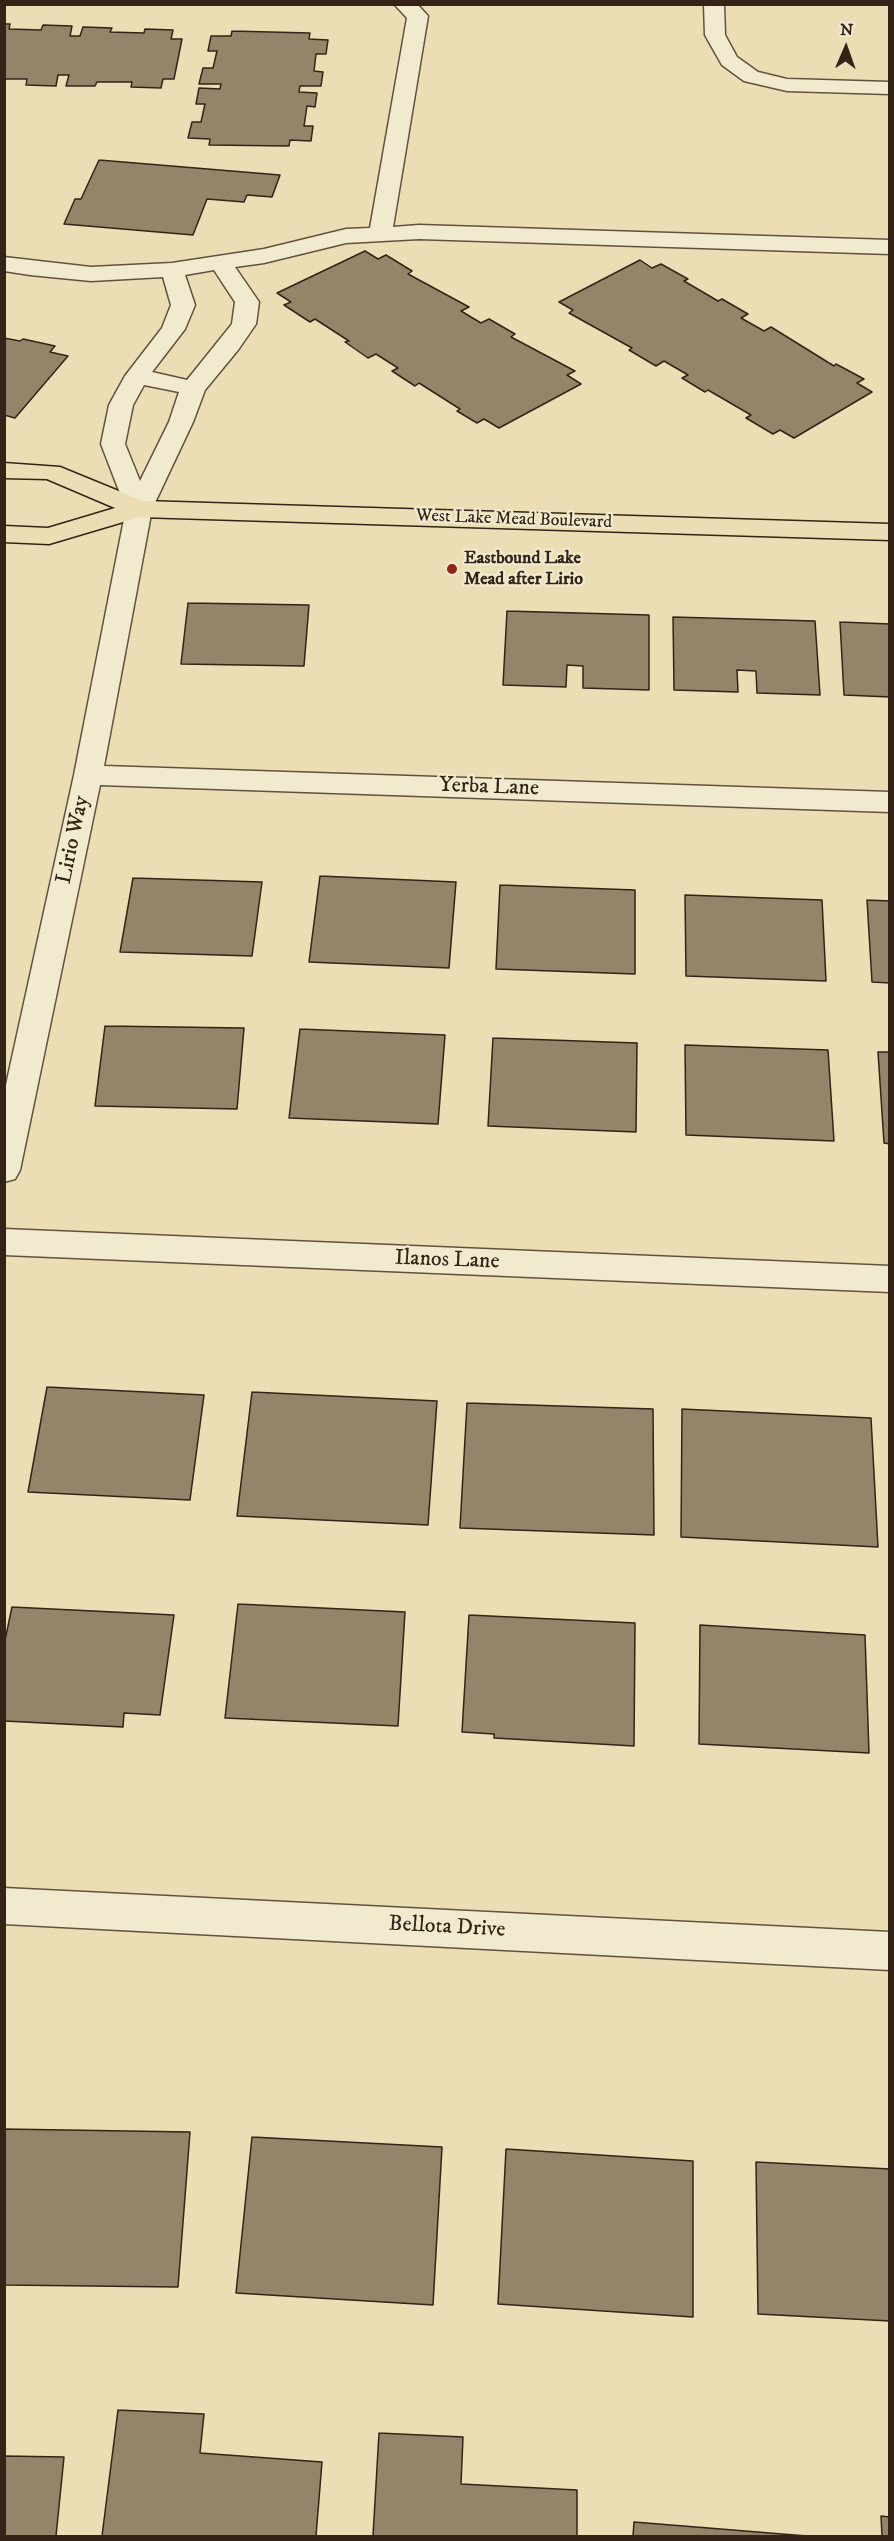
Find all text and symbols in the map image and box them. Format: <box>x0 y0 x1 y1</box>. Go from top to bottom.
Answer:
north arrow <box>816 18 876 78</box>
text: N <box>840 20 854 40</box>
street label: West Lake Mead Boulevard <box>415 506 613 534</box>
place label: Eastbound Lake Mead after Lirio <box>464 548 583 590</box>
marker: Eastbound Lake Mead after Lirio <box>445 562 459 576</box>
street label: Yerba Lane <box>439 773 539 803</box>
street label: Lirio Way <box>52 794 96 886</box>
street label: Ilanos Lane <box>394 1246 500 1276</box>
street label: Bellota Drive <box>388 1912 506 1944</box>

